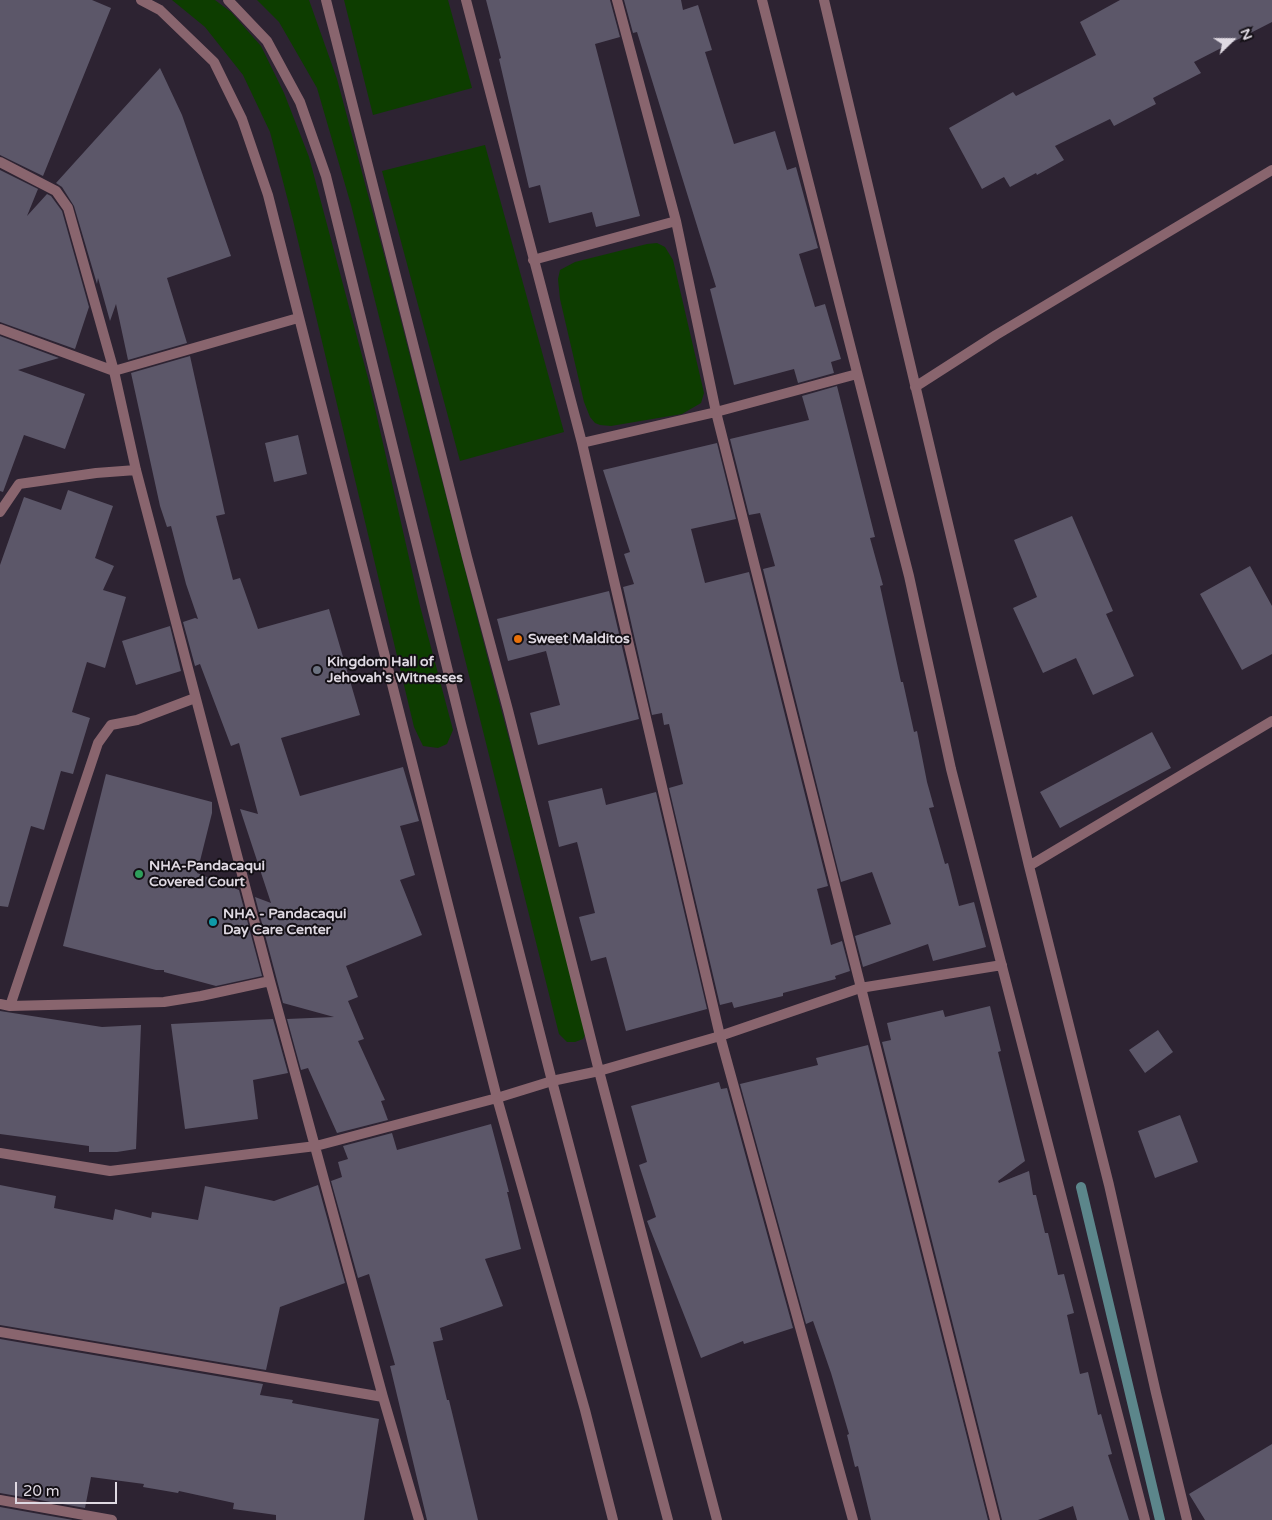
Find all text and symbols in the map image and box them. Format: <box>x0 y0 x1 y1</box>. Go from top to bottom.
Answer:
north arrow <box>1207 15 1257 65</box>
text: N <box>1236 26 1256 43</box>
place label: Sweet Malditos <box>528 631 630 647</box>
marker: Sweet Malditos <box>512 633 524 645</box>
place label: Kingdom Hall of Jehovah's Witnesses <box>327 654 463 686</box>
marker: Kingdom Hall of Jehovah's Witnesses <box>311 664 323 676</box>
place label: NHA-Pandacaqui Covered Court <box>149 858 265 890</box>
marker: NHA-Pandacaqui Covered Court <box>133 868 145 880</box>
place label: NHA - Pandacaqui Day Care Center <box>223 906 347 939</box>
marker: NHA - Pandacaqui Day Care Center <box>207 916 219 928</box>
scale bar <box>18 1472 120 1504</box>
text: 20 m <box>23 1482 60 1500</box>

